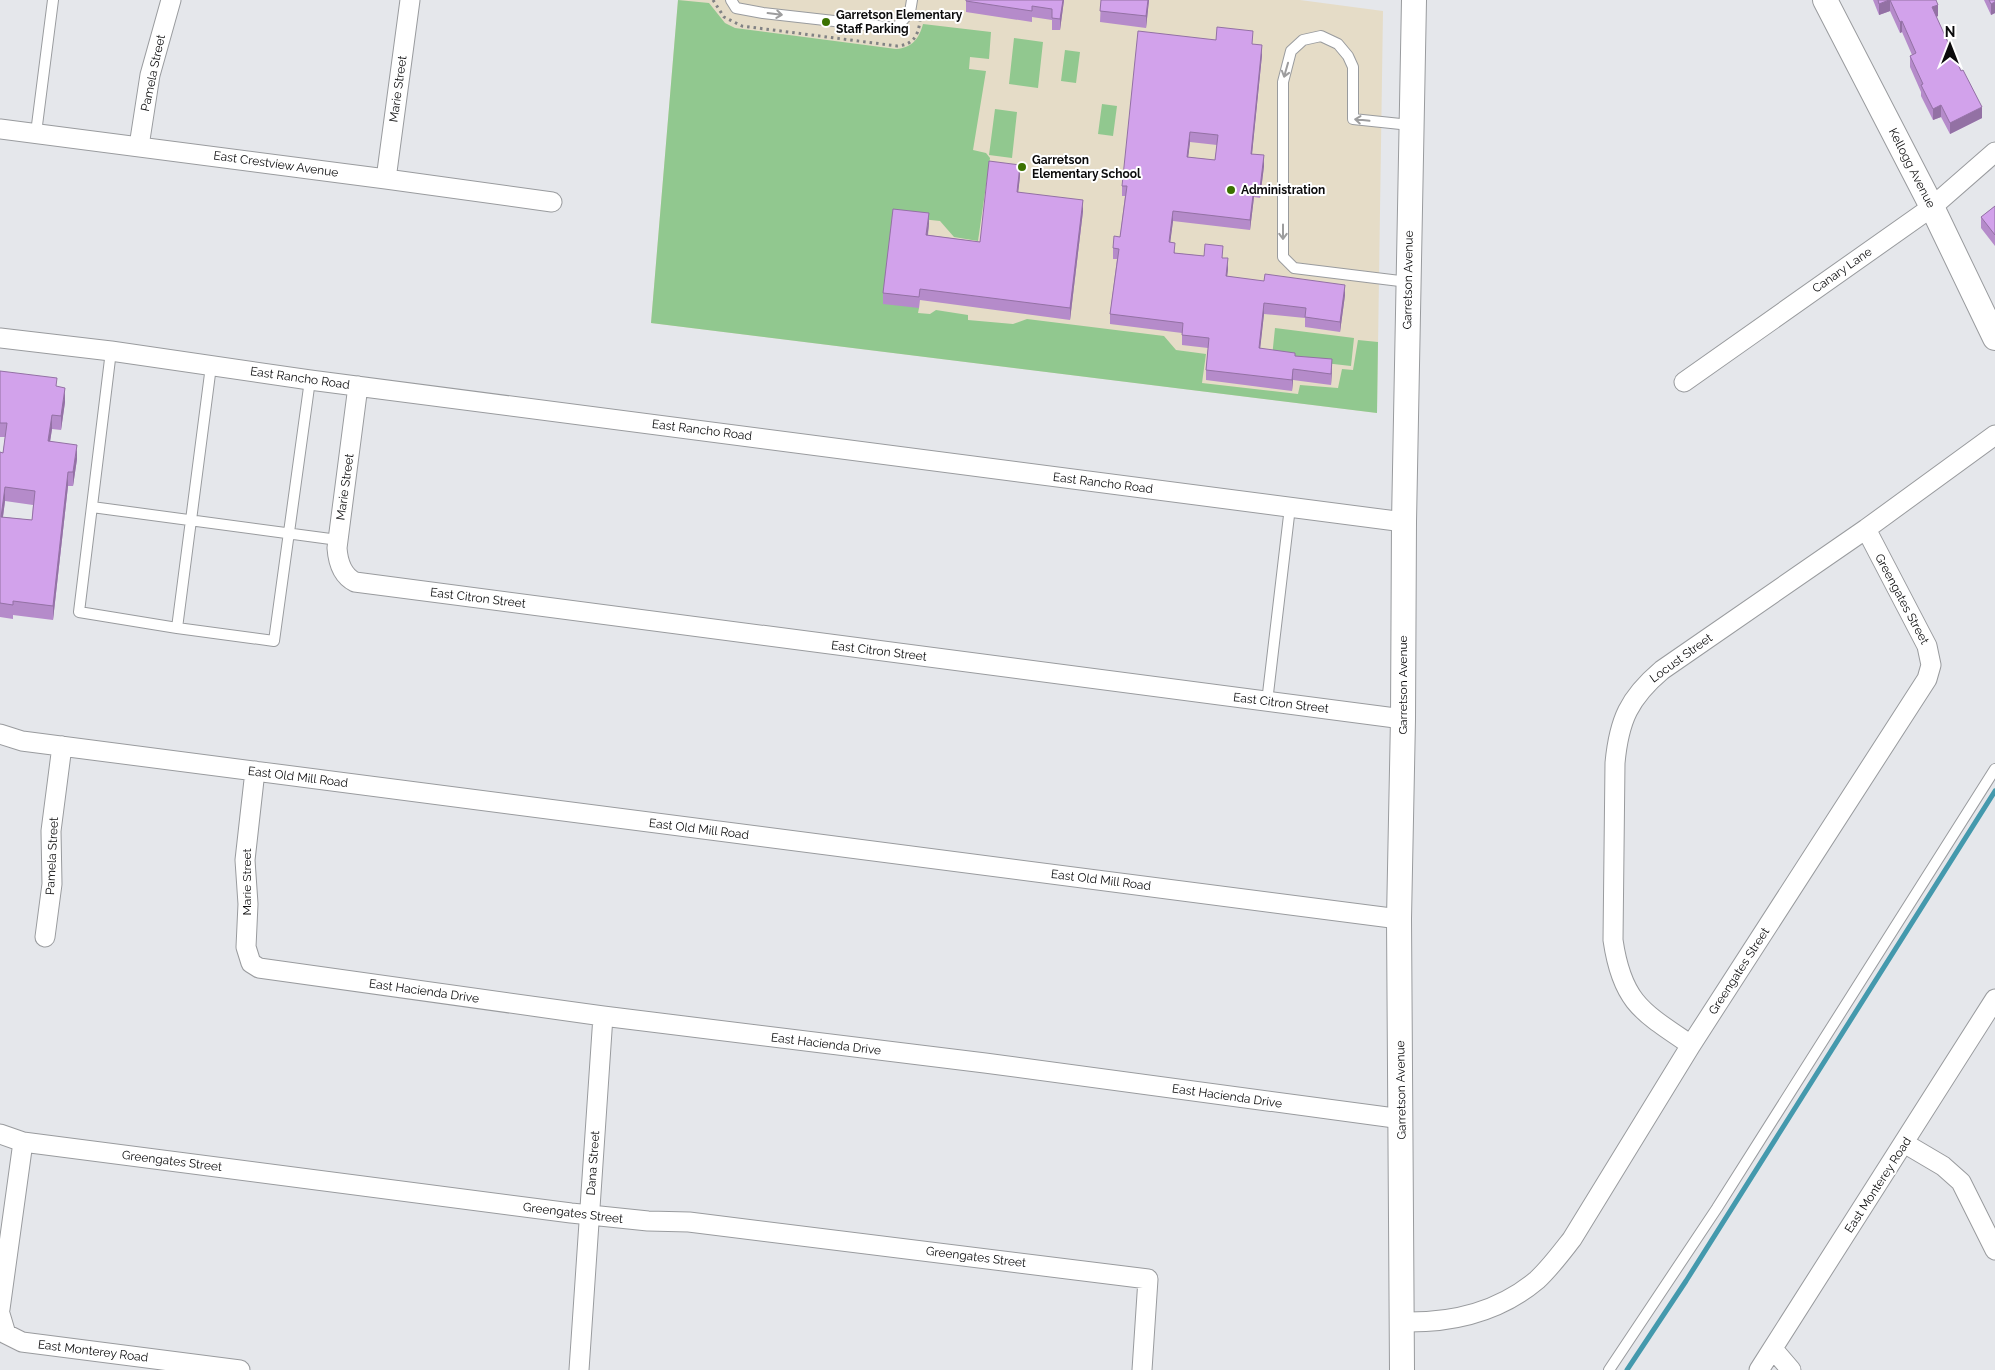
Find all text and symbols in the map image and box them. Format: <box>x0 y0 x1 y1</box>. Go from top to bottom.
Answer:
place label: Garretson Elementary Staff Parking <box>836 8 963 36</box>
one-way arrow <box>767 9 783 19</box>
marker: Garretson Elementary Staff Parking <box>820 16 832 28</box>
north arrow <box>1925 20 1975 70</box>
text: N <box>1945 24 1955 40</box>
street label: Pamela Street <box>138 33 168 113</box>
street label: Marie Street <box>386 55 410 123</box>
one-way arrow <box>1280 62 1290 78</box>
one-way arrow <box>1354 115 1370 125</box>
street label: Kellogg Avenue <box>1886 126 1938 210</box>
street label: East Crestview Avenue <box>213 148 339 180</box>
place label: Garretson Elementary School <box>1032 153 1141 181</box>
marker: Garretson Elementary School <box>1016 161 1028 173</box>
place label: Administration <box>1241 183 1325 197</box>
marker: Administration <box>1225 184 1237 196</box>
one-way arrow <box>1278 224 1288 240</box>
street label: Garretson Avenue <box>1400 230 1416 330</box>
street label: Canary Lane <box>1810 244 1874 296</box>
street label: East Rancho Road <box>249 364 351 392</box>
street label: East Rancho Road <box>651 417 753 443</box>
street label: Marie Street <box>333 453 357 521</box>
street label: East Rancho Road <box>1052 470 1154 496</box>
street label: Greengates Street <box>1872 551 1932 647</box>
street label: East Citron Street <box>429 585 527 611</box>
street label: Locust Street <box>1647 631 1715 685</box>
street label: Garretson Avenue <box>1396 635 1410 735</box>
street label: East Citron Street <box>830 638 928 664</box>
street label: East Citron Street <box>1232 690 1330 716</box>
street label: East Old Mill Road <box>247 764 349 790</box>
street label: East Old Mill Road <box>648 816 750 842</box>
street label: Pamela Street <box>43 817 61 895</box>
street label: Marie Street <box>240 848 254 916</box>
street label: East Old Mill Road <box>1050 867 1152 893</box>
street label: Greengates Street <box>1706 925 1772 1017</box>
street label: East Hacienda Drive <box>368 976 480 1006</box>
street label: East Hacienda Drive <box>770 1030 882 1058</box>
street label: Garretson Avenue <box>1393 1040 1409 1140</box>
street label: East Hacienda Drive <box>1171 1081 1283 1111</box>
street label: Dana Street <box>584 1130 602 1196</box>
street label: East Monterey Road <box>1842 1135 1914 1235</box>
street label: Greengates Street <box>121 1148 223 1174</box>
street label: Greengates Street <box>522 1200 624 1226</box>
street label: Greengates Street <box>925 1244 1027 1270</box>
street label: East Monterey Road <box>37 1337 149 1365</box>

